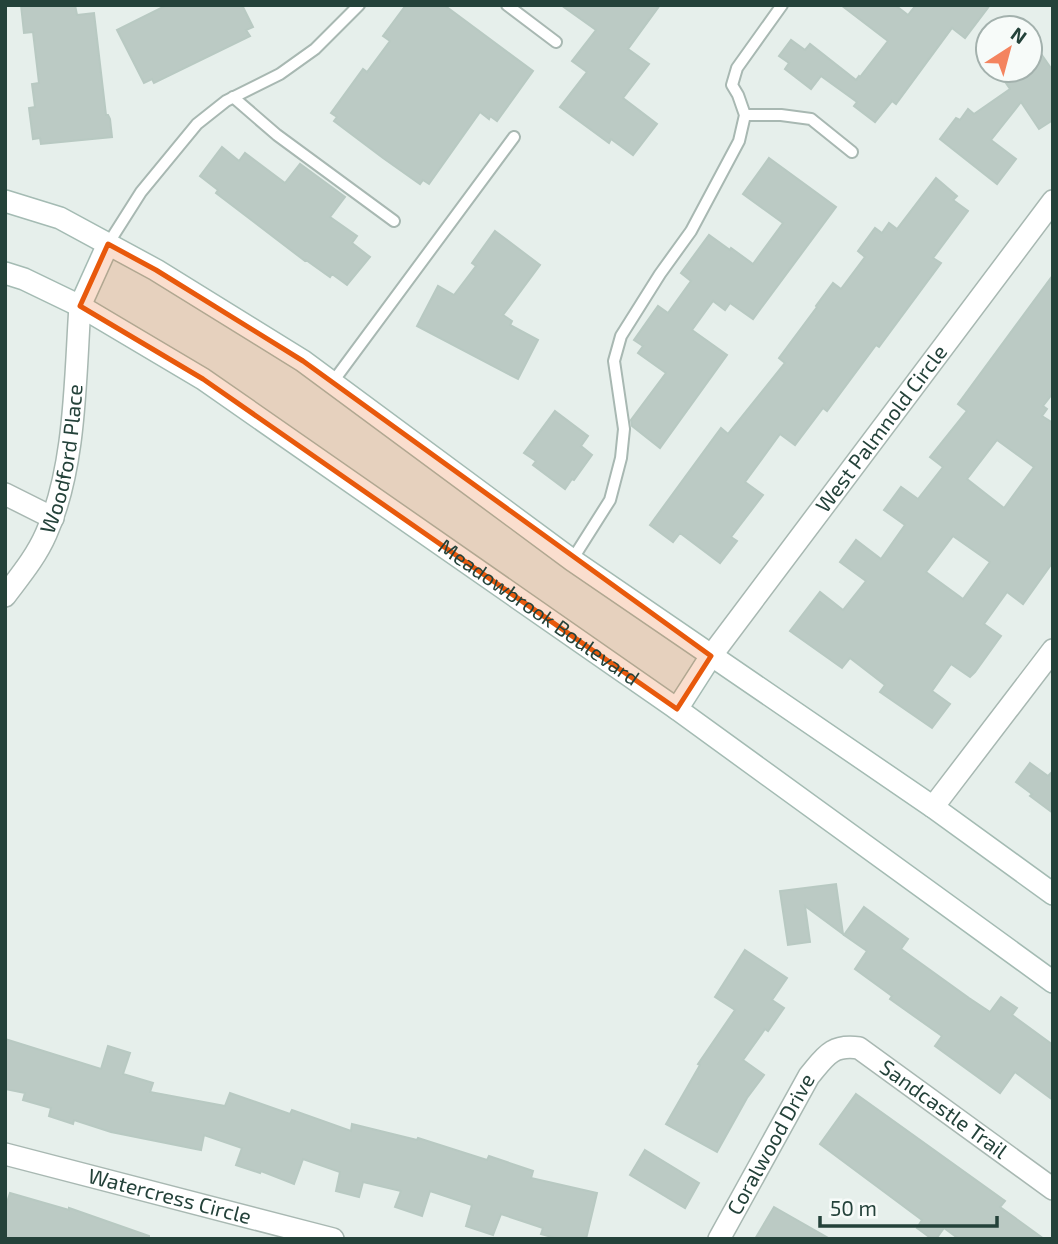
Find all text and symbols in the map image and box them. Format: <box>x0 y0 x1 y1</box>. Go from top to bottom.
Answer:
north arrow <box>974 14 1044 84</box>
text: N <box>1007 22 1032 48</box>
street label: West Palmnold Circle <box>809 339 951 517</box>
street label: Woodford Place <box>34 383 86 537</box>
street label: Meadowbrook Boulevard <box>434 533 645 690</box>
street label: Sandcastle Trail <box>876 1054 1014 1163</box>
street label: Coralwood Drive <box>721 1069 819 1219</box>
street label: Watercress Circle <box>86 1162 254 1228</box>
scale bar <box>820 1184 997 1228</box>
text: 50 m <box>830 1195 877 1220</box>

